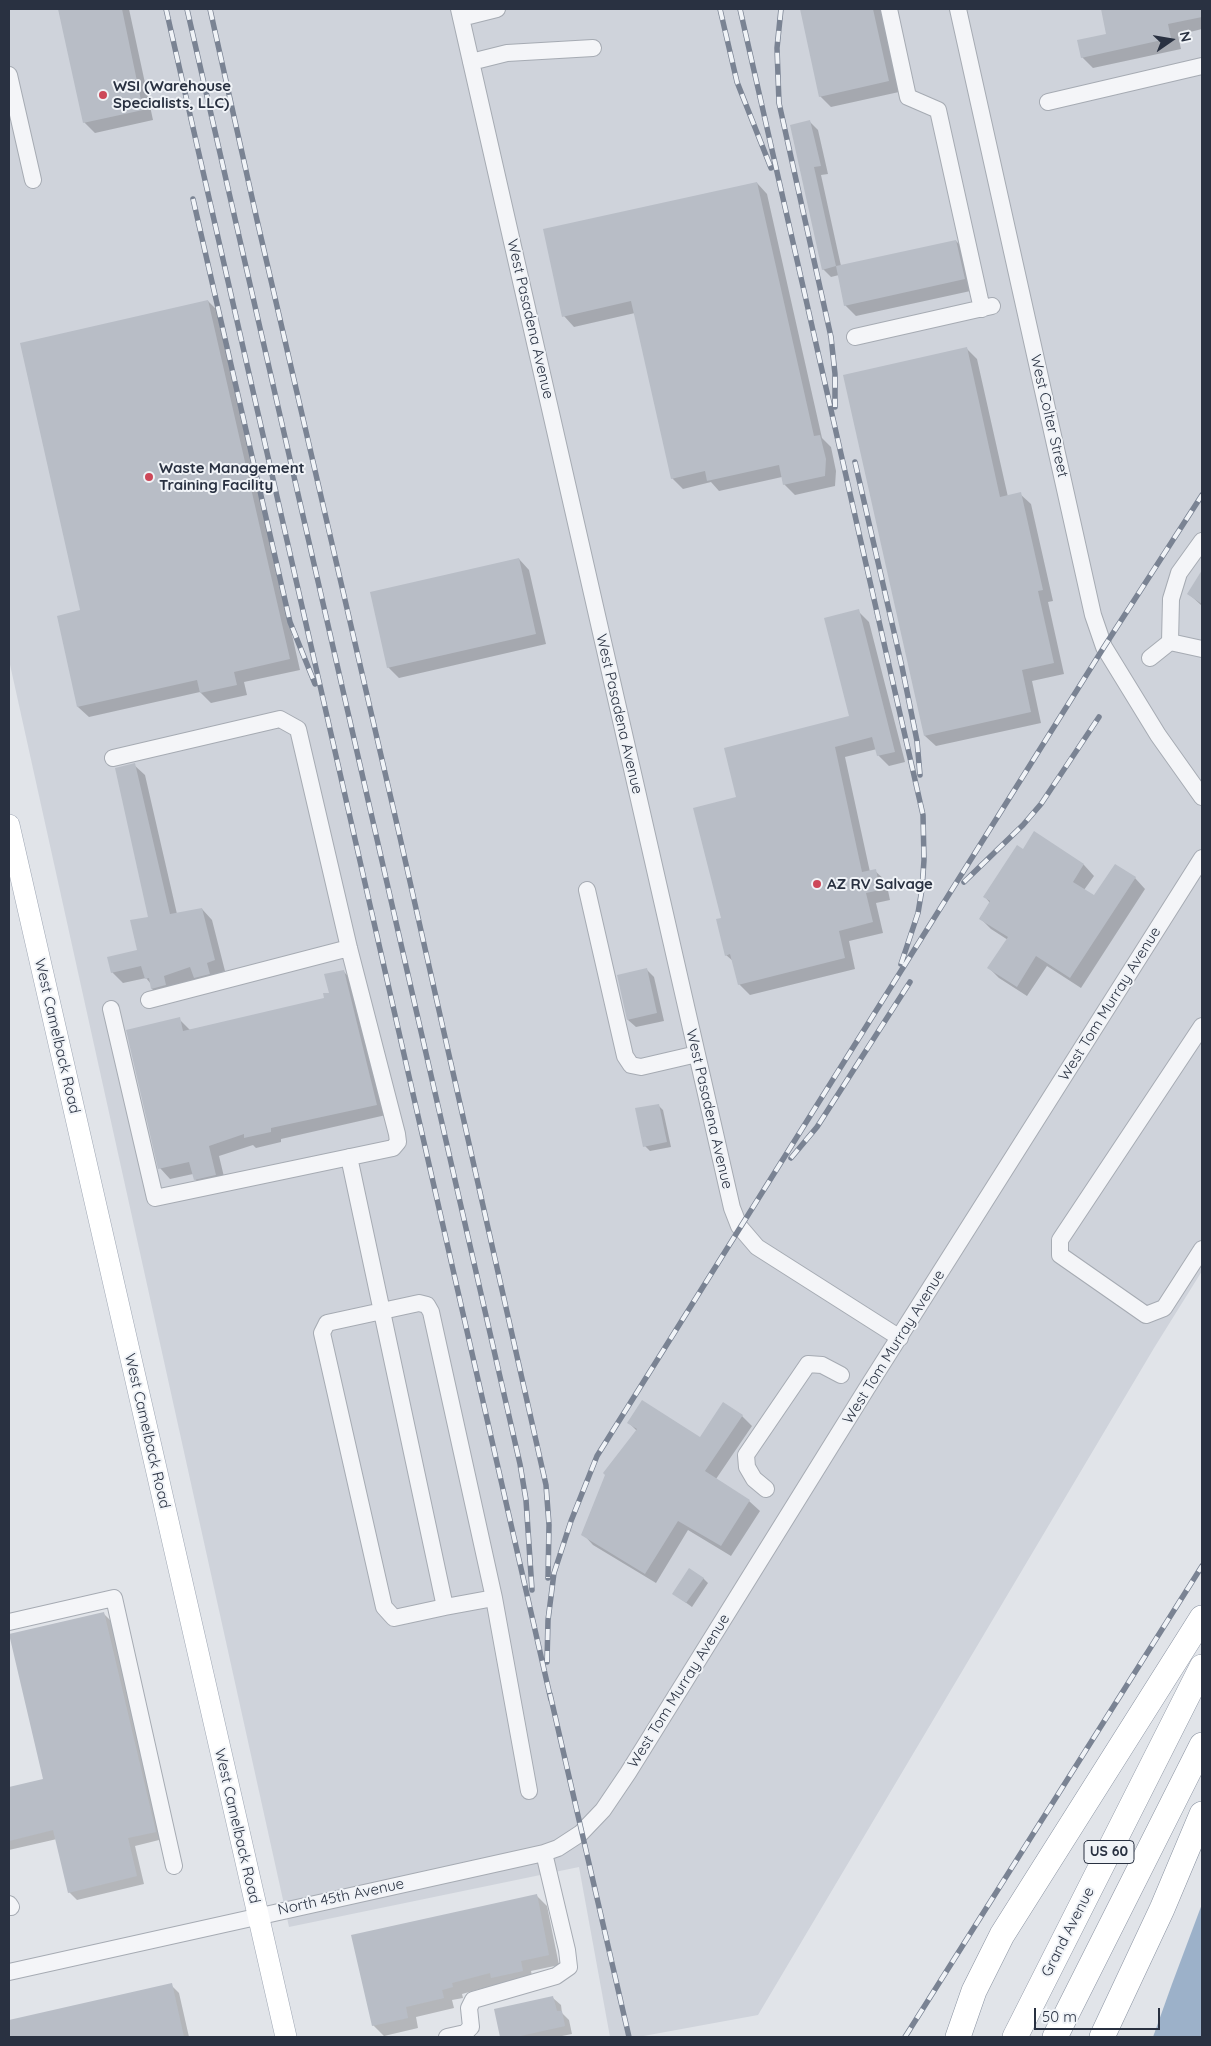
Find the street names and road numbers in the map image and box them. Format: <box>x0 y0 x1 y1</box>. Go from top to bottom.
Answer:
street label: West Pasadena Avenue <box>503 237 557 401</box>
street label: West Colter Street <box>1026 353 1072 479</box>
street label: West Pasadena Avenue <box>592 632 646 796</box>
street label: West Tom Murray Avenue <box>1055 924 1165 1084</box>
street label: West Camelback Road <box>30 957 84 1115</box>
street label: West Pasadena Avenue <box>682 1027 736 1191</box>
street label: West Tom Murray Avenue <box>839 1267 949 1427</box>
street label: West Camelback Road <box>120 1352 174 1510</box>
street label: West Tom Murray Avenue <box>624 1611 734 1771</box>
street label: West Camelback Road <box>210 1747 264 1905</box>
road number: US 60 <box>1084 1840 1134 1864</box>
street label: North 45th Avenue <box>276 1875 406 1919</box>
street label: Grand Avenue <box>1038 1884 1098 1980</box>

